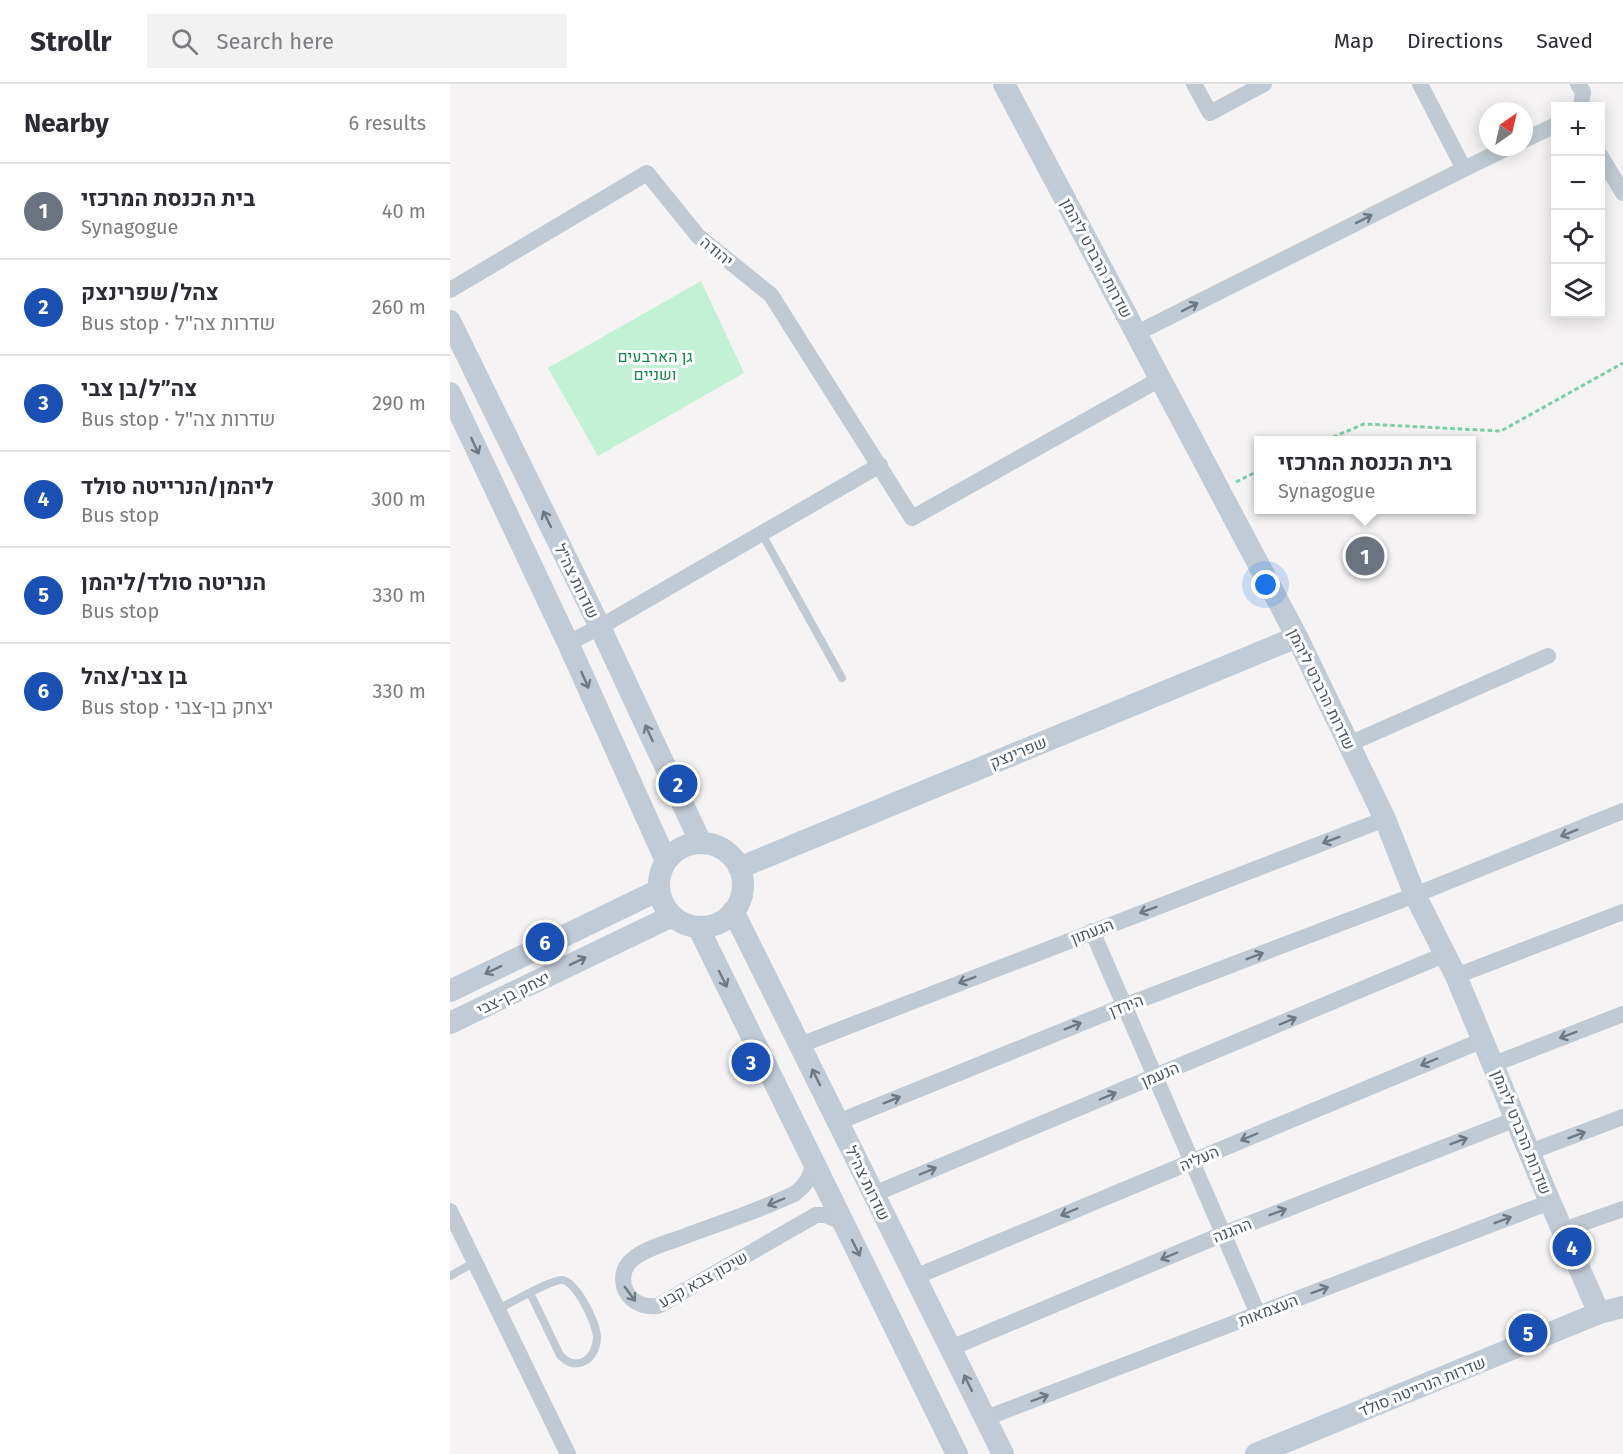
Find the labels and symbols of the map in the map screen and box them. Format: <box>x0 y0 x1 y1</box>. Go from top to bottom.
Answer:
north arrow <box>1479 102 1533 156</box>
street label: שדרות הרברט ליהמן <box>1057 195 1136 321</box>
one-way arrow <box>1354 213 1372 224</box>
street label: יהודה <box>696 232 737 270</box>
one-way arrow <box>1180 301 1198 312</box>
park label: גן הארבעים ושניים <box>617 347 693 384</box>
one-way arrow <box>470 437 482 455</box>
one-way arrow <box>541 511 552 529</box>
pin: 1 <box>1346 534 1384 578</box>
street label: שדרות צה"ל <box>550 541 603 622</box>
your location <box>1251 570 1280 599</box>
street label: שדרות הרברט ליהמן <box>1284 625 1359 753</box>
one-way arrow <box>579 670 591 688</box>
one-way arrow <box>643 724 655 742</box>
street label: שפרינצק <box>987 732 1050 772</box>
pin: 2 <box>658 762 698 806</box>
one-way arrow <box>1560 828 1579 839</box>
one-way arrow <box>1322 835 1340 846</box>
one-way arrow <box>1140 905 1158 916</box>
street label: הגעתון <box>1068 915 1116 948</box>
pin: 6 <box>526 920 565 964</box>
one-way arrow <box>1245 950 1264 961</box>
one-way arrow <box>569 955 587 967</box>
one-way arrow <box>484 965 502 977</box>
street label: יצחק בן-צבי <box>474 968 553 1019</box>
one-way arrow <box>718 970 730 988</box>
one-way arrow <box>958 975 976 986</box>
street label: הירדן <box>1106 990 1146 1021</box>
one-way arrow <box>1278 1015 1297 1026</box>
one-way arrow <box>1063 1020 1082 1031</box>
one-way arrow <box>1560 1030 1578 1041</box>
pin: 3 <box>732 1040 770 1084</box>
one-way arrow <box>1420 1057 1439 1068</box>
street label: הנעמן <box>1138 1058 1182 1091</box>
street label: שדרות הרברט ליהמן <box>1488 1067 1555 1197</box>
one-way arrow <box>809 1068 821 1086</box>
one-way arrow <box>1098 1090 1117 1101</box>
one-way arrow <box>883 1094 901 1105</box>
one-way arrow <box>1567 1128 1586 1139</box>
one-way arrow <box>1240 1132 1259 1143</box>
one-way arrow <box>1450 1135 1468 1146</box>
street label: העליה <box>1177 1142 1222 1175</box>
street label: שדרות צה"ל <box>841 1143 894 1224</box>
one-way arrow <box>919 1165 937 1176</box>
one-way arrow <box>767 1197 786 1208</box>
one-way arrow <box>1268 1206 1286 1217</box>
one-way arrow <box>1060 1208 1078 1219</box>
street label: ההגנה <box>1210 1214 1254 1247</box>
one-way arrow <box>1493 1214 1511 1225</box>
pin: 4 <box>1552 1224 1592 1270</box>
one-way arrow <box>851 1239 862 1257</box>
street label: שיכון צבא קבע <box>655 1247 751 1312</box>
one-way arrow <box>1161 1251 1179 1262</box>
one-way arrow <box>1311 1284 1329 1295</box>
one-way arrow <box>623 1286 636 1302</box>
street label: העצמאות <box>1236 1290 1301 1331</box>
pin: 5 <box>1508 1310 1548 1356</box>
street label: שדרות הנרייטה סולד <box>1356 1352 1489 1421</box>
one-way arrow <box>962 1374 973 1392</box>
one-way arrow <box>1030 1391 1049 1402</box>

